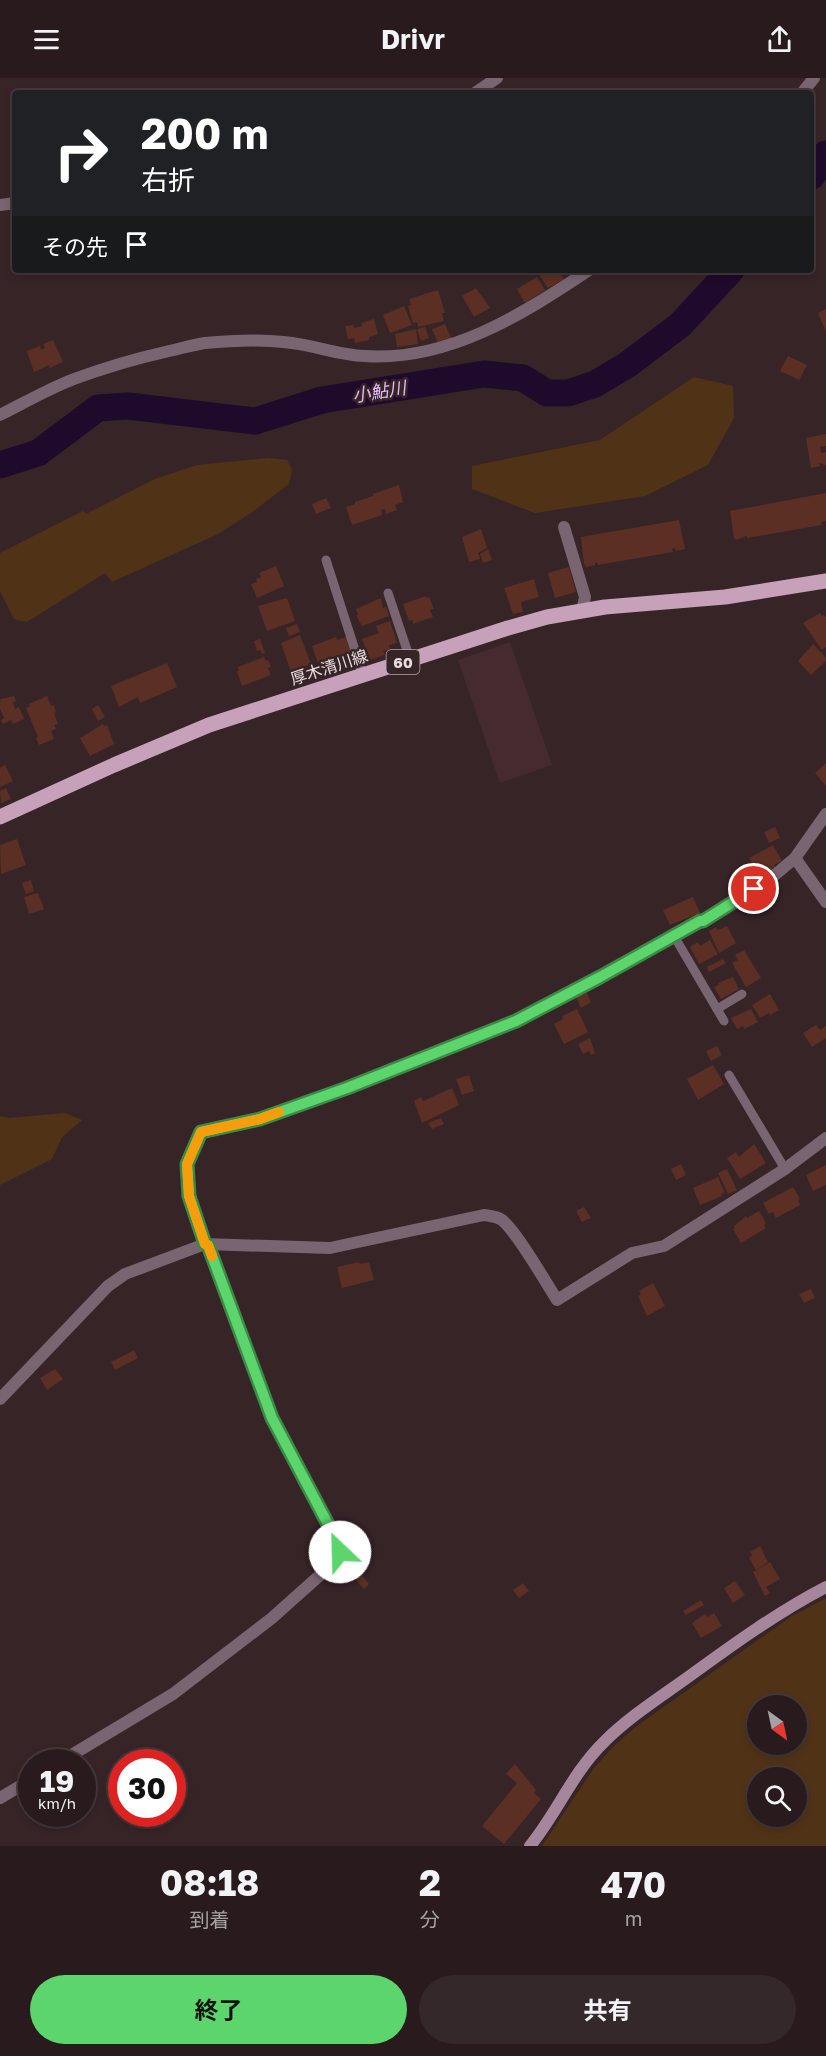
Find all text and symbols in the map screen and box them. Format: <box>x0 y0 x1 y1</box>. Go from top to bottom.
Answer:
icon: menu <box>30 23 63 56</box>
text: Drivr <box>381 23 445 55</box>
icon: share <box>763 23 796 56</box>
text: 200 m <box>141 108 268 158</box>
icon: right <box>42 114 120 192</box>
text: 右折 <box>141 164 195 196</box>
icon: arrive <box>120 228 153 261</box>
text: その先 <box>42 233 108 260</box>
water label: 小鮎川 <box>351 376 409 406</box>
street label: 厚木清川線 <box>288 645 370 689</box>
road number: 60 <box>386 650 420 674</box>
pin <box>728 863 779 914</box>
icon: arrive <box>737 872 770 905</box>
position arrow <box>308 1520 372 1584</box>
north arrow <box>747 1695 807 1755</box>
map controls <box>747 1695 807 1827</box>
speed limit sign: 30 <box>108 1749 186 1827</box>
text: 19 <box>40 1763 74 1799</box>
button: search <box>747 1767 807 1827</box>
text: km/h <box>38 1794 76 1812</box>
text: 08:18 <box>160 1861 259 1904</box>
text: 2 <box>419 1861 441 1904</box>
text: 470 <box>601 1863 666 1906</box>
text: m <box>625 1906 642 1930</box>
text: 到着 <box>190 1907 230 1931</box>
text: 分 <box>420 1907 440 1931</box>
button: 終了 <box>30 1975 407 2044</box>
button: 共有 <box>419 1975 796 2044</box>

